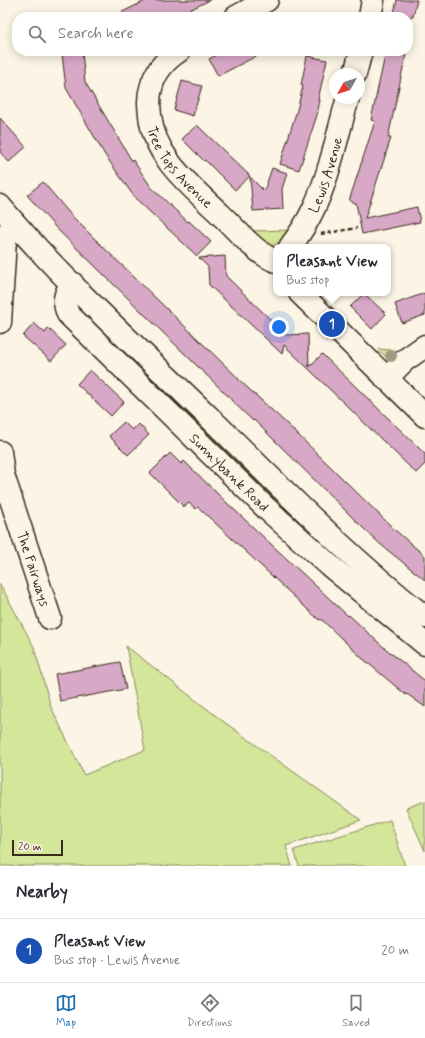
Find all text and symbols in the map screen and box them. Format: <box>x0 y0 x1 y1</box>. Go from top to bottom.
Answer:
search box <box>12 12 413 56</box>
icon: search <box>26 23 48 45</box>
text: Search here <box>58 24 134 44</box>
north arrow <box>329 68 365 104</box>
street label: Tree Tops Avenue <box>142 124 216 213</box>
street label: Lewis Avenue <box>305 135 347 216</box>
popup <box>273 244 391 296</box>
text: Pleasant View <box>286 252 378 272</box>
text: Bus stop <box>286 272 329 289</box>
pin: 1 <box>319 309 345 339</box>
your location <box>269 317 289 337</box>
street label: Sunnybank Road <box>185 430 272 516</box>
street label: The Fairways <box>12 529 54 609</box>
scale bar <box>12 838 63 857</box>
text: 20 m <box>18 840 41 854</box>
text: Nearby <box>16 881 68 903</box>
text: Pleasant View <box>54 932 145 952</box>
text: 1 <box>26 942 32 959</box>
text: 20 m <box>381 942 409 959</box>
text: Bus stop · Lewis Avenue <box>54 952 180 969</box>
tab: Map <box>55 992 77 1030</box>
tab: Directions <box>187 992 232 1030</box>
tab: Saved <box>342 992 370 1030</box>

